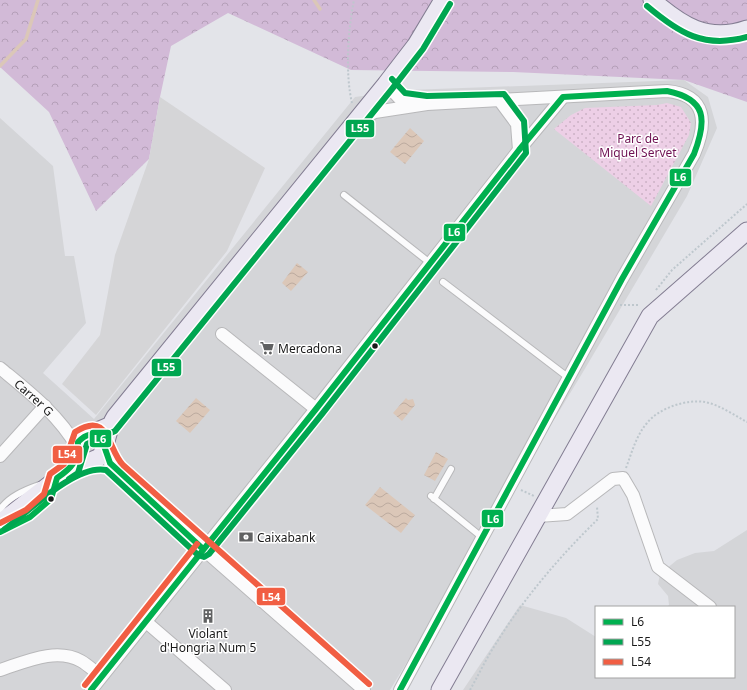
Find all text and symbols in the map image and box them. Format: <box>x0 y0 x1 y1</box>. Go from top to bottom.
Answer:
line badge: L55 <box>345 119 375 138</box>
text: L55 <box>351 120 369 135</box>
park label: Parc de Miquel Servet <box>599 130 677 161</box>
line badge: L6 <box>669 168 692 187</box>
text: L6 <box>674 169 686 184</box>
line badge: L6 <box>443 223 466 242</box>
text: L6 <box>448 224 460 239</box>
supermarket icon: Mercadona <box>259 340 275 356</box>
place label: Mercadona <box>278 340 342 357</box>
unlabelled marker <box>370 341 380 351</box>
line badge: L55 <box>151 358 182 377</box>
text: L55 <box>157 359 175 374</box>
street label: Carrer G <box>11 375 58 419</box>
line badge: L6 <box>89 429 112 448</box>
text: L6 <box>94 431 106 446</box>
line badge: L54 <box>52 445 83 464</box>
text: L54 <box>58 446 77 461</box>
unlabelled marker <box>46 494 56 504</box>
line badge: L6 <box>481 509 504 528</box>
text: L6 <box>487 511 499 526</box>
bank icon: Caixabank <box>238 529 254 545</box>
place label: Caixabank <box>257 529 316 546</box>
line badge: L54 <box>256 587 286 606</box>
text: L54 <box>262 589 281 604</box>
legend <box>595 606 735 678</box>
building icon: Violant d'Hongria Num 5 <box>200 608 216 624</box>
text: L6 <box>631 613 644 630</box>
place label: Violant d'Hongria Num 5 <box>160 625 256 656</box>
text: L55 <box>631 633 651 650</box>
text: L54 <box>631 653 651 670</box>

